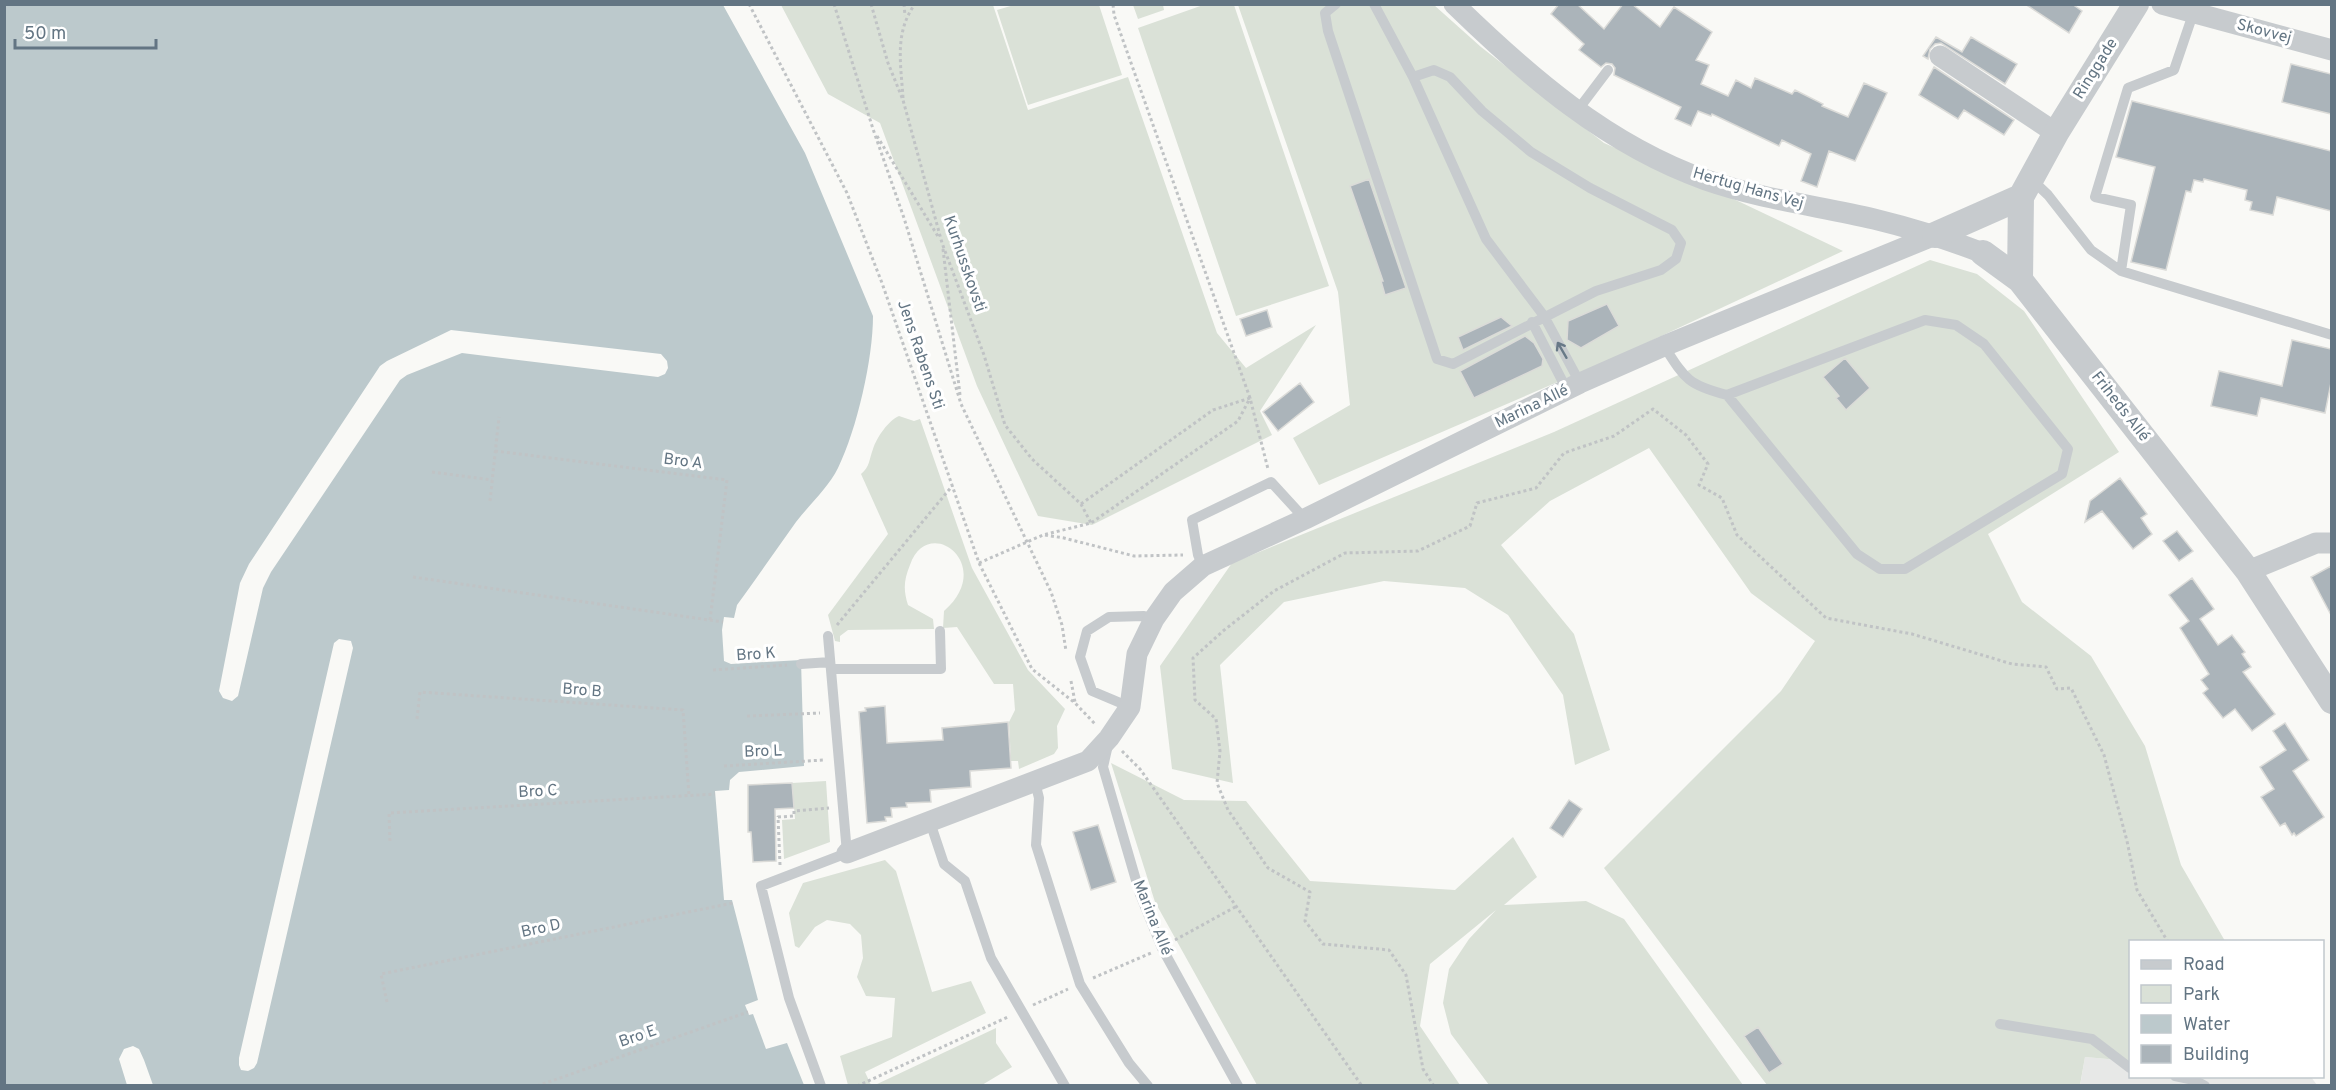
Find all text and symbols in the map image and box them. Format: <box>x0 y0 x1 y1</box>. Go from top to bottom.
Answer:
scale bar <box>15 12 156 50</box>
street label: Skovvej <box>2234 15 2294 49</box>
text: 50 m <box>24 23 66 46</box>
street label: Ringgade <box>2069 35 2123 103</box>
street label: Hertug Hans Vej <box>1690 164 1806 214</box>
street label: Kurhusskovsti <box>938 213 990 315</box>
street label: Jens Rabens Sti <box>892 298 948 412</box>
one-way arrow <box>1556 341 1567 359</box>
street label: Friheds Allé <box>2086 368 2154 446</box>
street label: Marina Allé <box>1492 381 1572 433</box>
street label: Bro A <box>662 450 704 474</box>
street label: Bro K <box>736 644 776 666</box>
street label: Bro B <box>562 680 602 702</box>
street label: Bro L <box>744 741 782 763</box>
street label: Bro C <box>518 781 558 803</box>
street label: Marina Allé <box>1128 877 1176 959</box>
street label: Bro D <box>519 915 563 943</box>
legend <box>2129 940 2324 1078</box>
text: Road <box>2183 954 2225 977</box>
text: Park <box>2183 984 2220 1007</box>
text: Water <box>2183 1014 2230 1037</box>
street label: Bro E <box>616 1021 660 1053</box>
text: Building <box>2183 1044 2249 1067</box>

